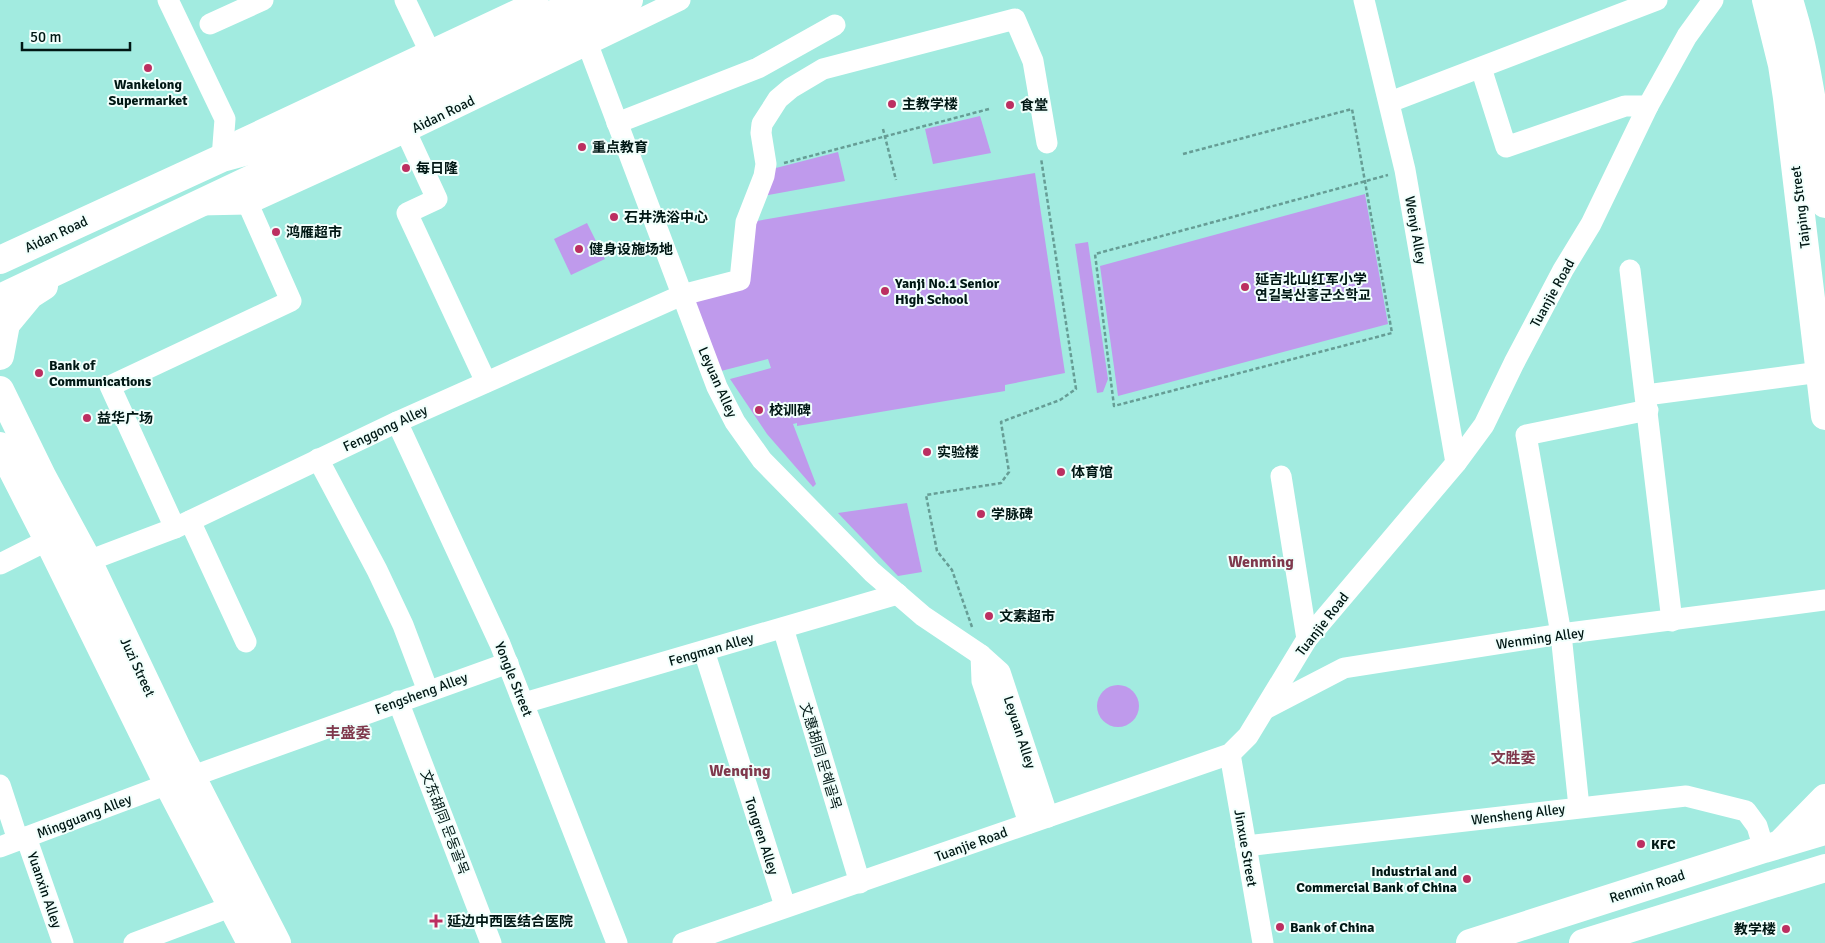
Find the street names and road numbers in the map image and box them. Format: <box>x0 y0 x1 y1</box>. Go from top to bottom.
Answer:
street label: Aidan Road <box>409 92 477 137</box>
street label: Taiping Street <box>1787 165 1814 249</box>
street label: Wenyi Alley <box>1401 195 1430 266</box>
street label: Aidan Road <box>22 212 90 256</box>
street label: Tuanjie Road <box>1527 256 1578 331</box>
street label: Leyuan Alley <box>694 344 741 421</box>
street label: Fenggong Alley <box>340 401 431 455</box>
street label: Tuanjie Road <box>1292 589 1352 659</box>
street label: Wenming Alley <box>1495 624 1586 653</box>
street label: Fengman Alley <box>667 629 756 670</box>
street label: Juzi Street <box>116 635 159 700</box>
street label: Yongle Street <box>491 639 536 719</box>
street label: Fengsheng Alley <box>372 669 470 718</box>
street label: Leyuan Alley <box>1000 694 1039 771</box>
street label: 文惠胡同 문혜골목 <box>796 701 845 812</box>
street label: 文东胡同 문동골목 <box>417 768 472 877</box>
street label: Mingguang Alley <box>34 790 134 842</box>
street label: Tongren Alley <box>741 795 782 877</box>
street label: Wensheng Alley <box>1470 800 1566 829</box>
street label: Jinxue Street <box>1230 808 1261 888</box>
street label: Tuanjie Road <box>933 824 1010 865</box>
street label: Yuanxin Alley <box>24 850 66 931</box>
street label: Renmin Road <box>1607 866 1687 907</box>

